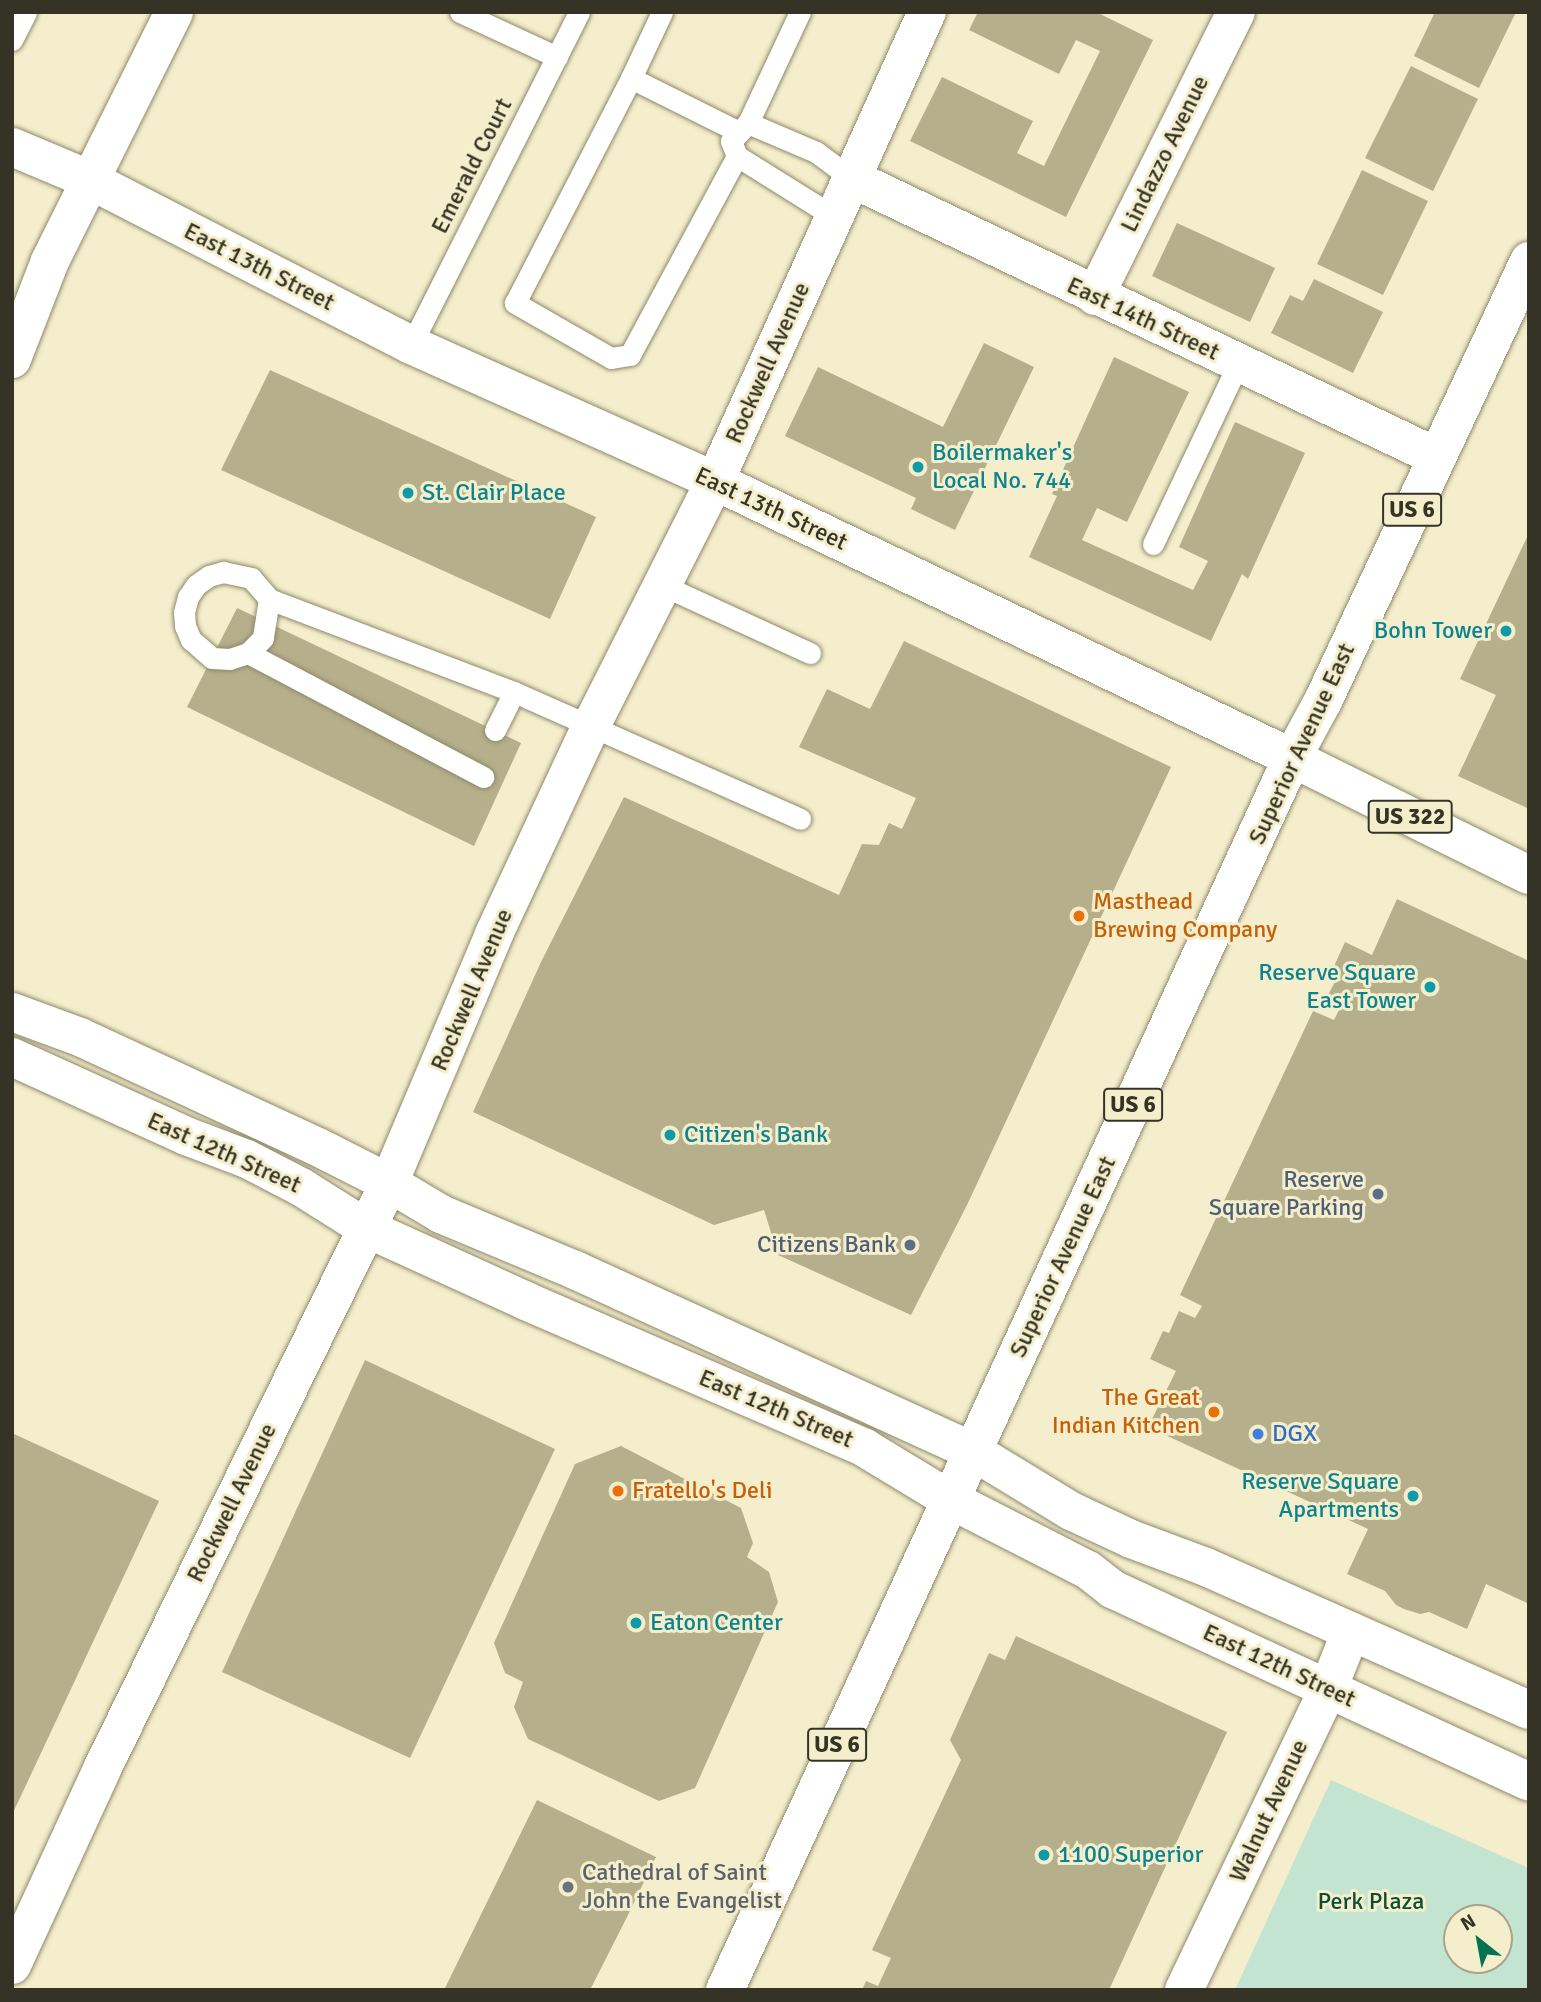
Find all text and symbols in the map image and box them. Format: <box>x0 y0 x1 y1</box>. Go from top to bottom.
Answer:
street label: Lindazzo Avenue <box>1115 71 1215 237</box>
street label: Emerald Court <box>426 93 518 239</box>
street label: East 13th Street <box>179 217 339 317</box>
street label: East 14th Street <box>1062 271 1224 367</box>
street label: Rockwell Avenue <box>720 278 816 448</box>
place label: Boilermaker's Local No. 744 <box>932 439 1072 495</box>
marker: Boilermaker's Local No. 744 <box>910 459 926 475</box>
street label: East 13th Street <box>690 461 852 557</box>
place label: St. Clair Place <box>422 479 566 507</box>
marker: St. Clair Place <box>400 485 416 501</box>
road number: US 6 <box>1380 490 1444 530</box>
place label: Bohn Tower <box>1374 617 1492 645</box>
marker: Bohn Tower <box>1498 623 1514 639</box>
street label: Superior Avenue East <box>1243 639 1361 849</box>
road number: US 322 <box>1366 797 1454 836</box>
place label: Masthead Brewing Company <box>1093 888 1277 944</box>
street label: Rockwell Avenue <box>425 905 519 1075</box>
marker: Masthead Brewing Company <box>1071 908 1087 924</box>
place label: Reserve Square East Tower <box>1258 959 1416 1015</box>
marker: Reserve Square East Tower <box>1422 979 1438 995</box>
road number: US 6 <box>1102 1086 1164 1124</box>
street label: East 12th Street <box>143 1106 305 1200</box>
place label: Citizen's Bank <box>684 1121 828 1149</box>
marker: Citizen's Bank <box>662 1127 678 1143</box>
street label: Superior Avenue East <box>1004 1152 1122 1362</box>
place label: Reserve Square Parking <box>1209 1166 1364 1222</box>
marker: Reserve Square Parking <box>1370 1186 1386 1202</box>
place label: Citizens Bank <box>757 1231 896 1259</box>
marker: Citizens Bank <box>902 1237 918 1253</box>
street label: East 12th Street <box>694 1364 858 1454</box>
place label: The Great Indian Kitchen <box>1052 1384 1200 1440</box>
marker: The Great Indian Kitchen <box>1206 1404 1222 1420</box>
street label: Rockwell Avenue <box>181 1419 283 1587</box>
place label: DGX <box>1272 1420 1317 1448</box>
marker: DGX <box>1250 1426 1266 1442</box>
place label: Reserve Square Apartments <box>1241 1468 1399 1524</box>
place label: Fratello's Deli <box>632 1477 773 1505</box>
marker: Fratello's Deli <box>610 1483 626 1499</box>
marker: Reserve Square Apartments <box>1405 1488 1421 1504</box>
place label: Eaton Center <box>650 1609 783 1637</box>
marker: Eaton Center <box>628 1615 644 1631</box>
street label: East 12th Street <box>1198 1618 1360 1714</box>
road number: US 6 <box>806 1726 868 1764</box>
street label: Walnut Avenue <box>1223 1735 1315 1887</box>
place label: 1100 Superior <box>1058 1841 1203 1869</box>
marker: 1100 Superior <box>1036 1847 1052 1863</box>
place label: Cathedral of Saint John the Evangelist <box>582 1859 782 1915</box>
marker: Cathedral of Saint John the Evangelist <box>560 1879 576 1895</box>
park label: Perk Plaza <box>1318 1888 1424 1916</box>
north arrow <box>1443 1904 1513 1974</box>
text: N <box>1456 1909 1480 1936</box>

